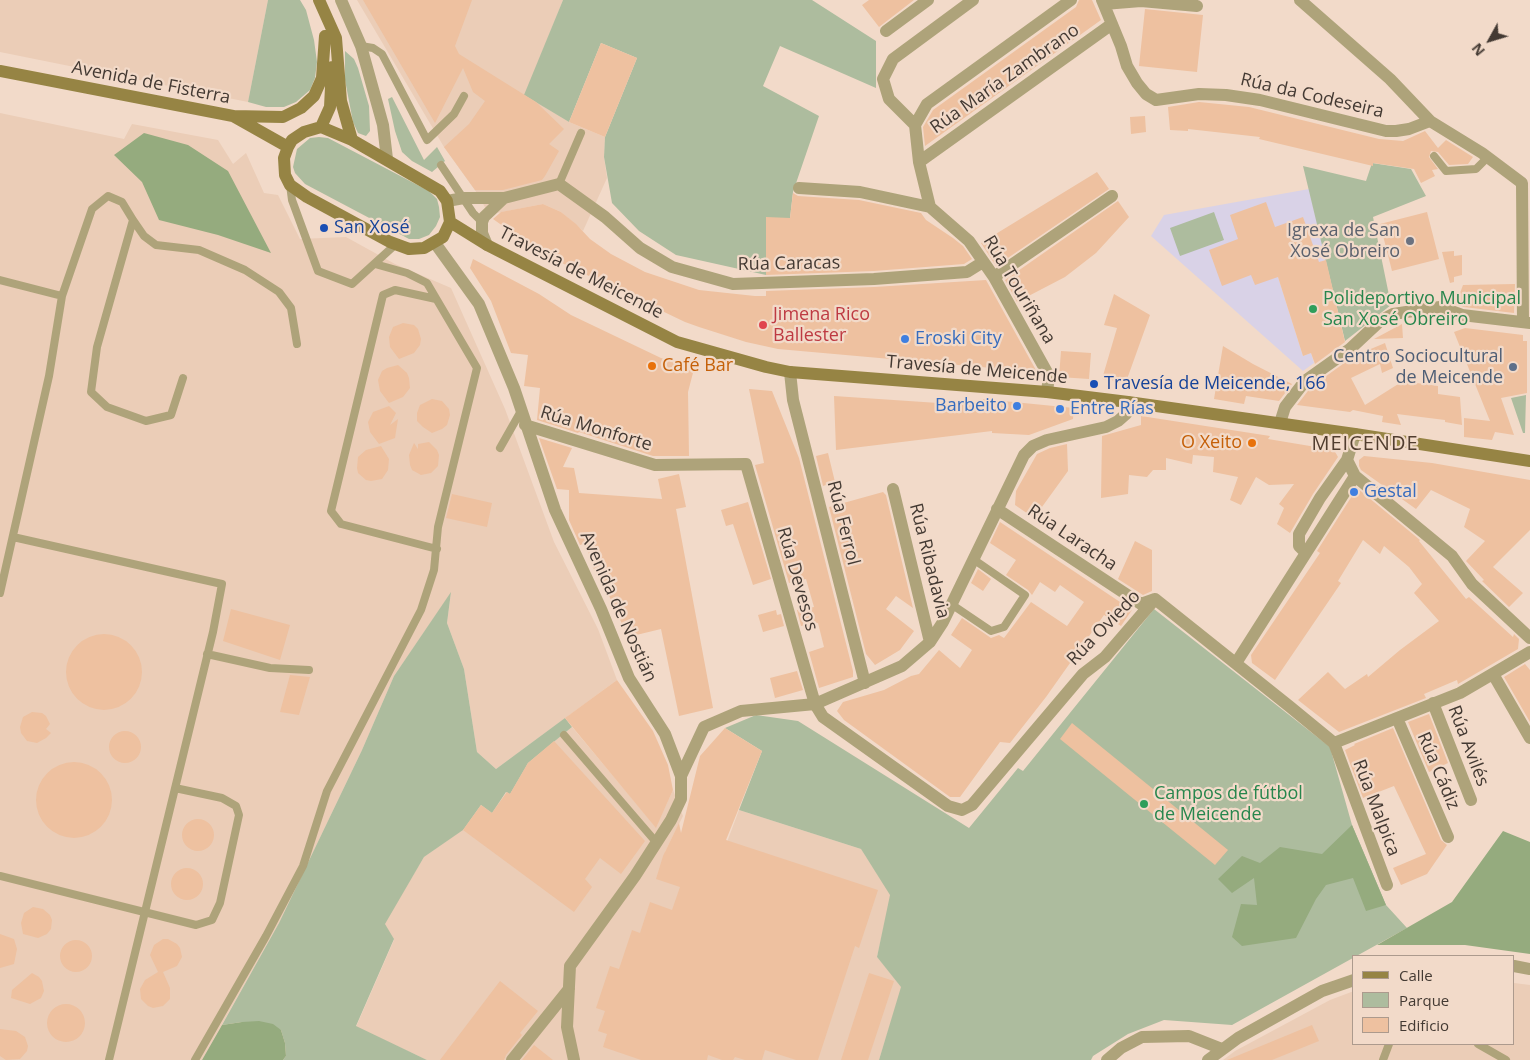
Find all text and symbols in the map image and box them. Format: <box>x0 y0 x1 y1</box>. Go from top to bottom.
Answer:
north arrow <box>1465 15 1515 65</box>
street label: Rúa María Zambrano <box>926 19 1084 139</box>
text: N <box>1467 39 1489 60</box>
street label: Avenida de Fisterra <box>70 57 232 109</box>
street label: Rúa da Codeseira <box>1238 69 1386 123</box>
place label: San Xosé <box>334 217 409 239</box>
place label: Igrexa de San Xosé Obreiro <box>1287 220 1400 262</box>
marker: San Xosé <box>318 222 330 234</box>
street label: Travesía de Meicende <box>495 222 667 324</box>
street label: Rúa Touriñana <box>978 232 1060 348</box>
marker: Igrexa de San Xosé Obreiro <box>1404 235 1416 247</box>
street label: Rúa Caracas <box>737 252 841 276</box>
place label: Polideportivo Municipal San Xosé Obreiro <box>1323 288 1521 330</box>
marker: Polideportivo Municipal San Xosé Obreiro <box>1307 303 1319 315</box>
place label: Jimena Rico Ballester <box>773 304 870 346</box>
marker: Jimena Rico Ballester <box>757 319 769 331</box>
place label: Eroski City <box>915 328 1002 350</box>
marker: Eroski City <box>899 333 911 345</box>
place label: Centro Sociocultural de Meicende <box>1333 346 1503 388</box>
street label: Travesía de Meicende <box>886 351 1068 389</box>
place label: Café Bar <box>662 355 733 377</box>
marker: Café Bar <box>646 360 658 372</box>
marker: Centro Sociocultural de Meicende <box>1507 361 1519 373</box>
place label: Travesía de Meicende, 166 <box>1104 373 1326 395</box>
marker: Travesía de Meicende, 166 <box>1088 378 1100 390</box>
place label: Barbeito <box>935 395 1007 417</box>
place label: Entre Rías <box>1070 398 1154 420</box>
marker: Barbeito <box>1011 400 1023 412</box>
street label: Rúa Monforte <box>538 402 654 456</box>
marker: Entre Rías <box>1054 403 1066 415</box>
place label: O Xeito <box>1181 432 1242 454</box>
district label: MEICENDE <box>1310 432 1420 456</box>
marker: O Xeito <box>1246 437 1258 449</box>
street label: Rúa Ferrol <box>822 479 864 567</box>
place label: Gestal <box>1364 481 1417 503</box>
marker: Gestal <box>1348 486 1360 498</box>
street label: Rúa Laracha <box>1023 500 1121 576</box>
street label: Rúa Ribadavia <box>904 501 954 621</box>
street label: Rúa Devesos <box>772 525 822 633</box>
street label: Avenida de Nostián <box>575 528 661 686</box>
street label: Rúa Oviedo <box>1063 586 1145 670</box>
street label: Rúa Avilés <box>1443 702 1493 790</box>
street label: Rúa Cádiz <box>1412 729 1464 813</box>
street label: Rúa Malpica <box>1348 757 1404 859</box>
place label: Campos de fútbol de Meicende <box>1154 783 1303 826</box>
marker: Campos de fútbol de Meicende <box>1138 798 1150 810</box>
legend <box>1352 955 1515 1045</box>
text: Calle <box>1399 965 1433 985</box>
text: Parque <box>1399 990 1449 1010</box>
text: Edificio <box>1399 1015 1449 1035</box>

